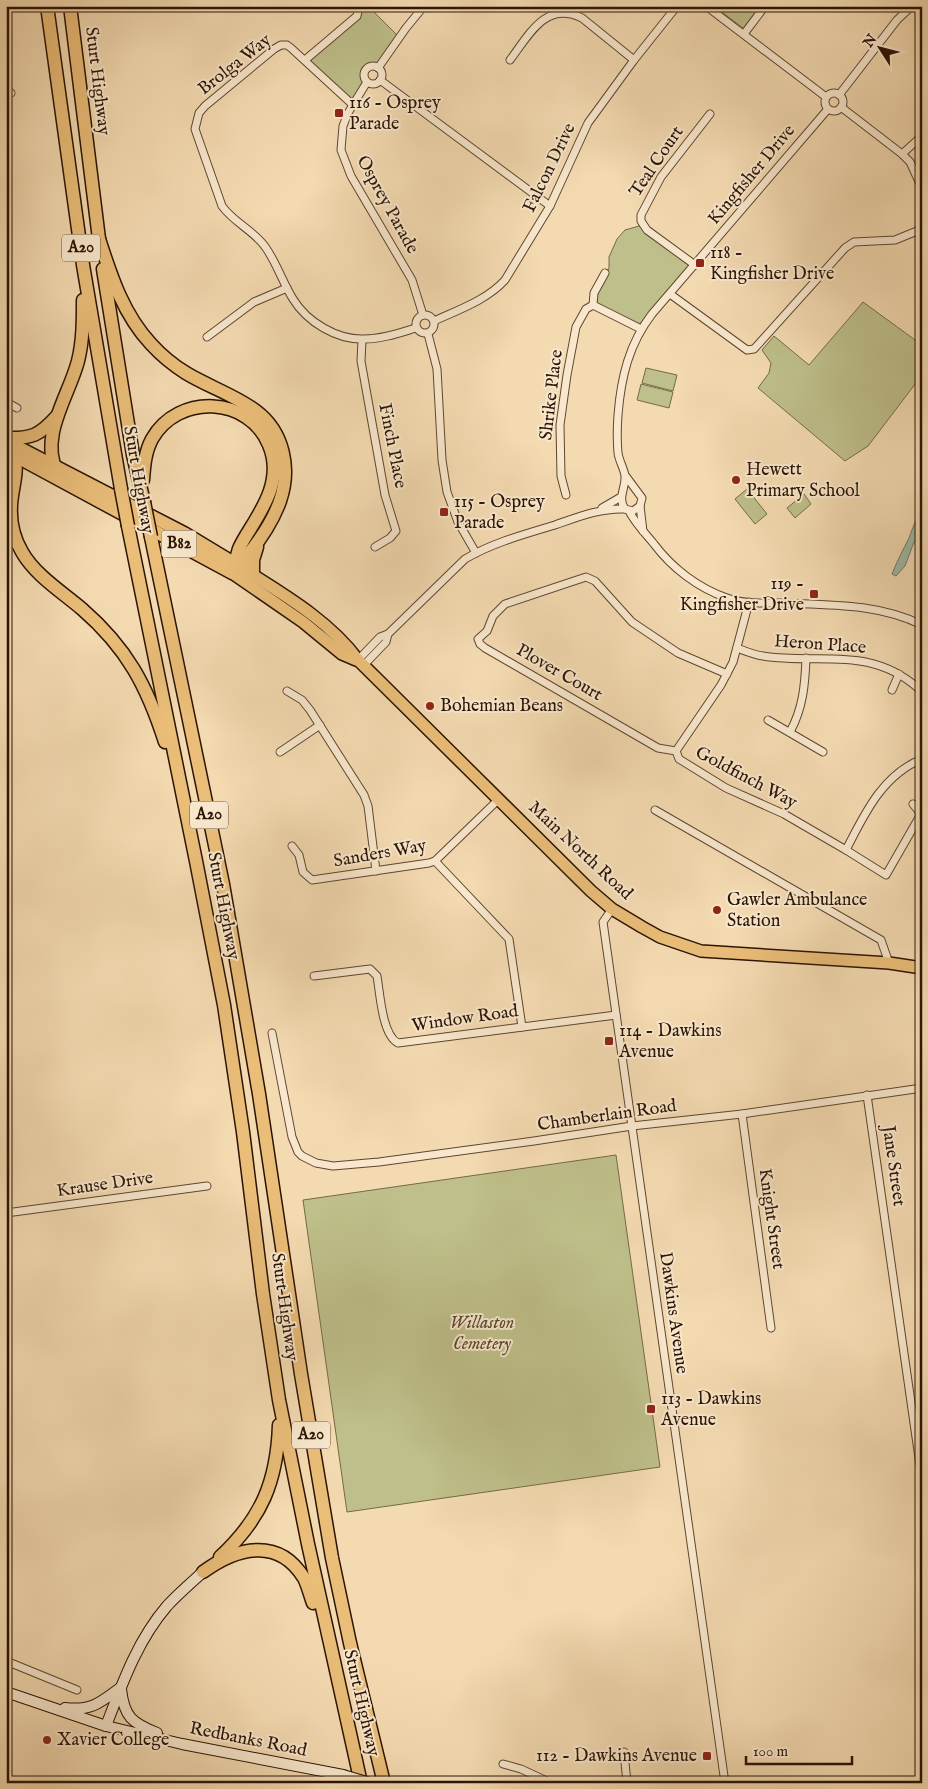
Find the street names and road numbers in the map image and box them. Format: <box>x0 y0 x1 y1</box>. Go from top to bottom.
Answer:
street label: Sturt Highway <box>79 25 115 137</box>
street label: Brolga Way <box>194 29 276 101</box>
street label: Falcon Drive <box>518 120 582 216</box>
street label: Kingfisher Drive <box>703 120 801 230</box>
street label: Teal Court <box>625 122 689 202</box>
street label: Osprey Parade <box>351 152 423 258</box>
road number: A20 <box>62 234 100 262</box>
street label: Shrike Place <box>535 348 569 442</box>
street label: Finch Place <box>372 402 412 490</box>
street label: Sturt Highway <box>117 424 159 536</box>
road number: B82 <box>162 530 196 558</box>
street label: Heron Place <box>773 630 867 660</box>
street label: Plover Court <box>512 639 606 707</box>
street label: Goldfinch Way <box>691 742 801 815</box>
street label: Main North Road <box>523 797 637 906</box>
road number: A20 <box>190 802 228 828</box>
street label: Sanders Way <box>332 835 428 873</box>
street label: Sturt Highway <box>201 850 245 962</box>
street label: Window Road <box>410 1000 520 1038</box>
street label: Chamberlain Road <box>536 1095 678 1137</box>
street label: Jane Street <box>876 1122 910 1208</box>
street label: Krause Drive <box>55 1167 155 1203</box>
street label: Knight Street <box>753 1167 789 1271</box>
street label: Sturt Highway <box>265 1251 303 1363</box>
street label: Dawkins Avenue <box>653 1251 693 1375</box>
road number: A20 <box>292 1422 330 1448</box>
street label: Sturt Highway <box>338 1647 385 1759</box>
street label: Redbanks Road <box>187 1717 309 1763</box>

